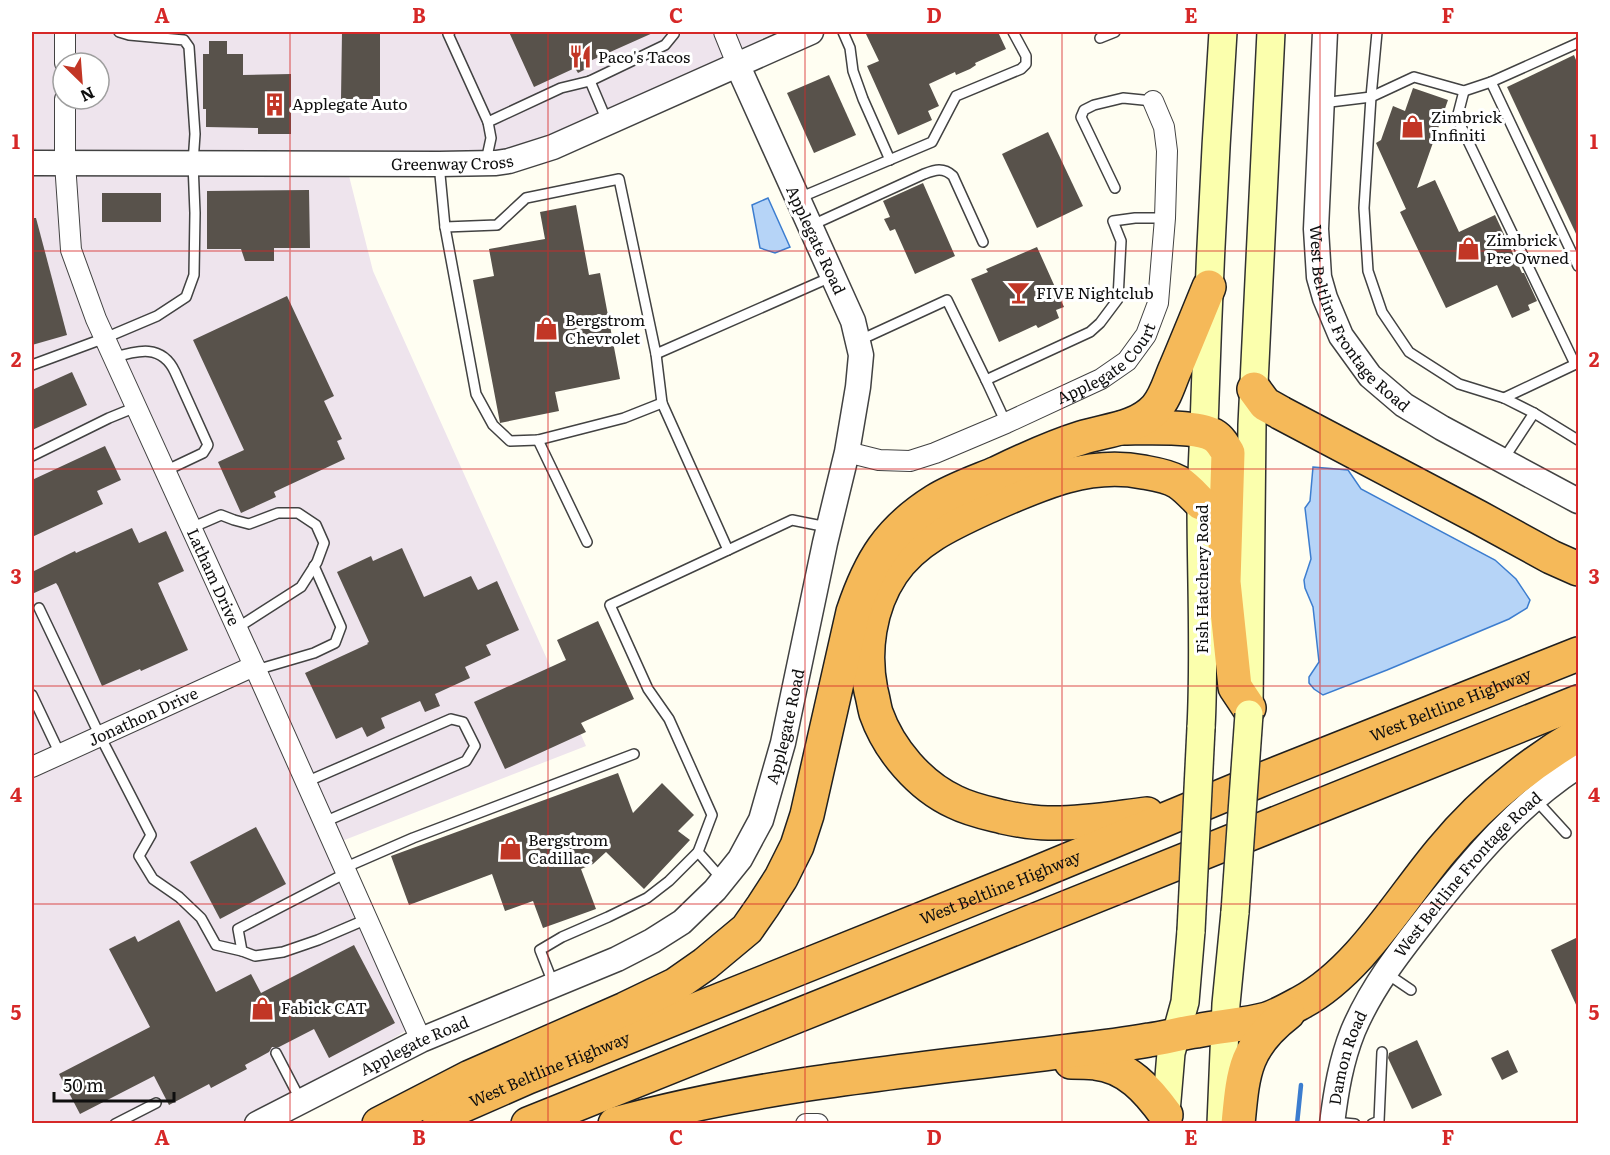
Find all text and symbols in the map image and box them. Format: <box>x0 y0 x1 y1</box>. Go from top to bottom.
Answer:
text: A <box>154 0 170 29</box>
text: B <box>412 0 426 29</box>
text: C <box>669 0 683 29</box>
text: D <box>926 0 942 29</box>
text: E <box>1184 0 1198 29</box>
text: F <box>1442 0 1455 29</box>
restaurant icon: Paco's Tacos <box>567 44 593 70</box>
place label: Paco's Tacos <box>598 44 690 68</box>
north arrow <box>51 51 111 111</box>
text: N <box>77 82 99 109</box>
building icon: Applegate Auto <box>261 91 287 117</box>
place label: Applegate Auto <box>292 91 408 115</box>
place label: Zimbrick Infiniti <box>1431 104 1502 146</box>
shop icon: Zimbrick Infiniti <box>1400 113 1426 139</box>
text: 1 <box>12 125 20 155</box>
text: 1 <box>1590 125 1598 155</box>
street label: Greenway Cross <box>391 147 516 175</box>
street label: Applegate Road <box>781 181 853 298</box>
street label: West Beltline Frontage Road <box>1305 224 1416 416</box>
place label: Zimbrick Pre Owned <box>1486 227 1569 269</box>
shop icon: Zimbrick Pre Owned <box>1455 236 1481 262</box>
bar icon: FIVE Nightclub <box>1005 280 1031 306</box>
place label: FIVE Nightclub <box>1036 280 1154 304</box>
place label: Bergstrom Chevrolet <box>565 307 646 349</box>
shop icon: Bergstrom Chevrolet <box>534 316 560 342</box>
street label: Applegate Court <box>1052 319 1161 409</box>
text: 2 <box>11 343 22 373</box>
text: 2 <box>1589 343 1600 373</box>
street label: Fish Hatchery Road <box>1189 504 1213 654</box>
street label: Latham Drive <box>182 524 247 629</box>
text: 3 <box>10 560 22 590</box>
text: 3 <box>1588 560 1600 590</box>
street label: West Beltline Highway <box>1366 661 1535 747</box>
street label: Applegate Road <box>759 666 809 787</box>
street label: Jonathon Drive <box>84 680 201 751</box>
text: 4 <box>10 778 22 808</box>
text: 4 <box>1588 778 1600 808</box>
street label: West Beltline Frontage Road <box>1387 785 1546 962</box>
place label: Bergstrom Cadillac <box>528 827 609 869</box>
shop icon: Bergstrom Cadillac <box>497 836 523 862</box>
street label: West Beltline Highway <box>916 843 1085 930</box>
shop icon: Fabick CAT <box>250 995 276 1021</box>
place label: Fabick CAT <box>281 995 367 1019</box>
text: 5 <box>11 996 22 1026</box>
text: 5 <box>1589 996 1600 1026</box>
street label: Damon Road <box>1322 1006 1372 1107</box>
street label: Applegate Road <box>355 1009 472 1080</box>
street label: West Beltline Highway <box>465 1024 634 1112</box>
scale bar <box>54 1065 174 1103</box>
text: 50 m <box>63 1071 104 1098</box>
text: A <box>154 1121 170 1151</box>
text: B <box>412 1121 426 1151</box>
text: C <box>669 1121 683 1151</box>
text: D <box>926 1121 942 1151</box>
text: E <box>1184 1121 1198 1151</box>
text: F <box>1442 1121 1455 1151</box>

